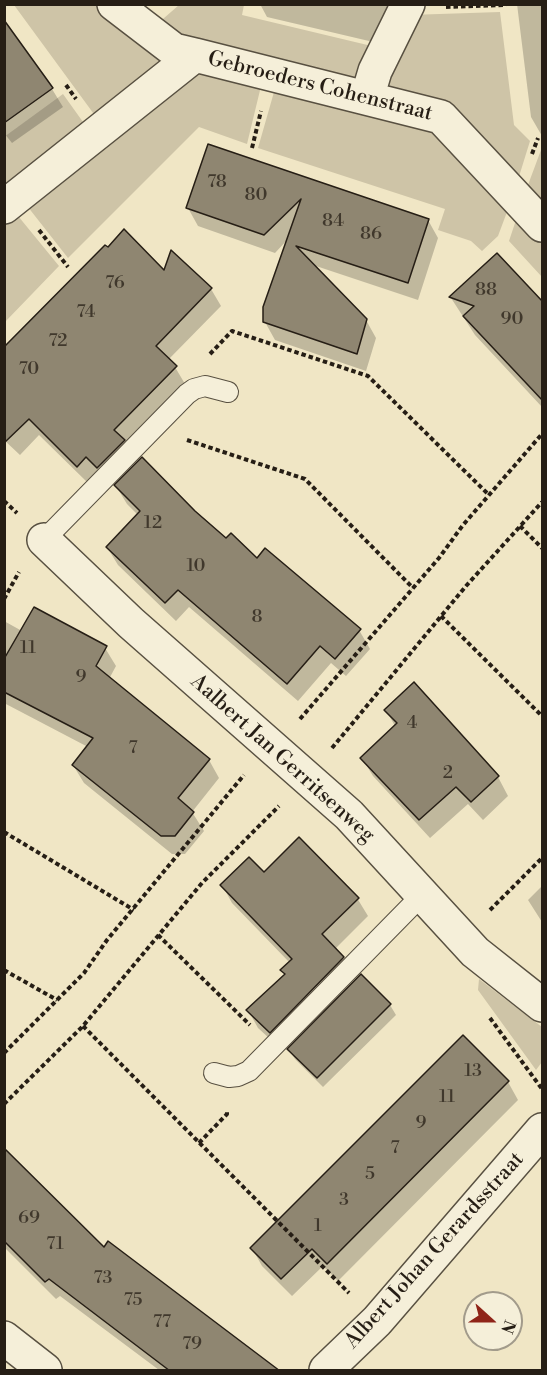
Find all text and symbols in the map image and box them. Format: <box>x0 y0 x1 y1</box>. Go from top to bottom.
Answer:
street label: Gebroeders Cohenstraat <box>205 47 435 127</box>
house number: 78 <box>207 172 227 194</box>
house number: 80 <box>245 185 267 207</box>
house number: 84 <box>322 211 344 233</box>
house number: 86 <box>360 224 382 246</box>
house number: 76 <box>105 273 125 295</box>
house number: 88 <box>475 280 497 302</box>
house number: 74 <box>77 302 95 324</box>
house number: 90 <box>501 309 523 331</box>
house number: 72 <box>48 331 68 353</box>
house number: 70 <box>19 359 39 381</box>
house number: 12 <box>144 513 162 535</box>
house number: 10 <box>186 556 206 578</box>
house number: 8 <box>251 607 263 629</box>
house number: 11 <box>20 638 36 660</box>
house number: 9 <box>76 667 86 689</box>
street label: Aalbert Jan Gerritsenweg <box>185 670 379 848</box>
house number: 4 <box>407 713 417 735</box>
house number: 7 <box>128 738 138 760</box>
house number: 2 <box>443 763 453 785</box>
house number: 13 <box>464 1061 482 1083</box>
house number: 11 <box>439 1087 455 1109</box>
house number: 9 <box>416 1113 426 1135</box>
house number: 7 <box>390 1138 400 1160</box>
street label: Albert Johan Gerardsstraat <box>340 1148 530 1354</box>
house number: 5 <box>365 1164 375 1186</box>
house number: 3 <box>339 1190 349 1212</box>
house number: 69 <box>18 1208 40 1230</box>
house number: 1 <box>314 1216 322 1238</box>
house number: 71 <box>46 1234 64 1256</box>
house number: 73 <box>94 1268 112 1290</box>
house number: 75 <box>124 1290 142 1312</box>
north arrow <box>463 1291 523 1351</box>
house number: 77 <box>153 1312 171 1334</box>
text: N <box>496 1317 520 1336</box>
house number: 79 <box>182 1334 202 1356</box>

